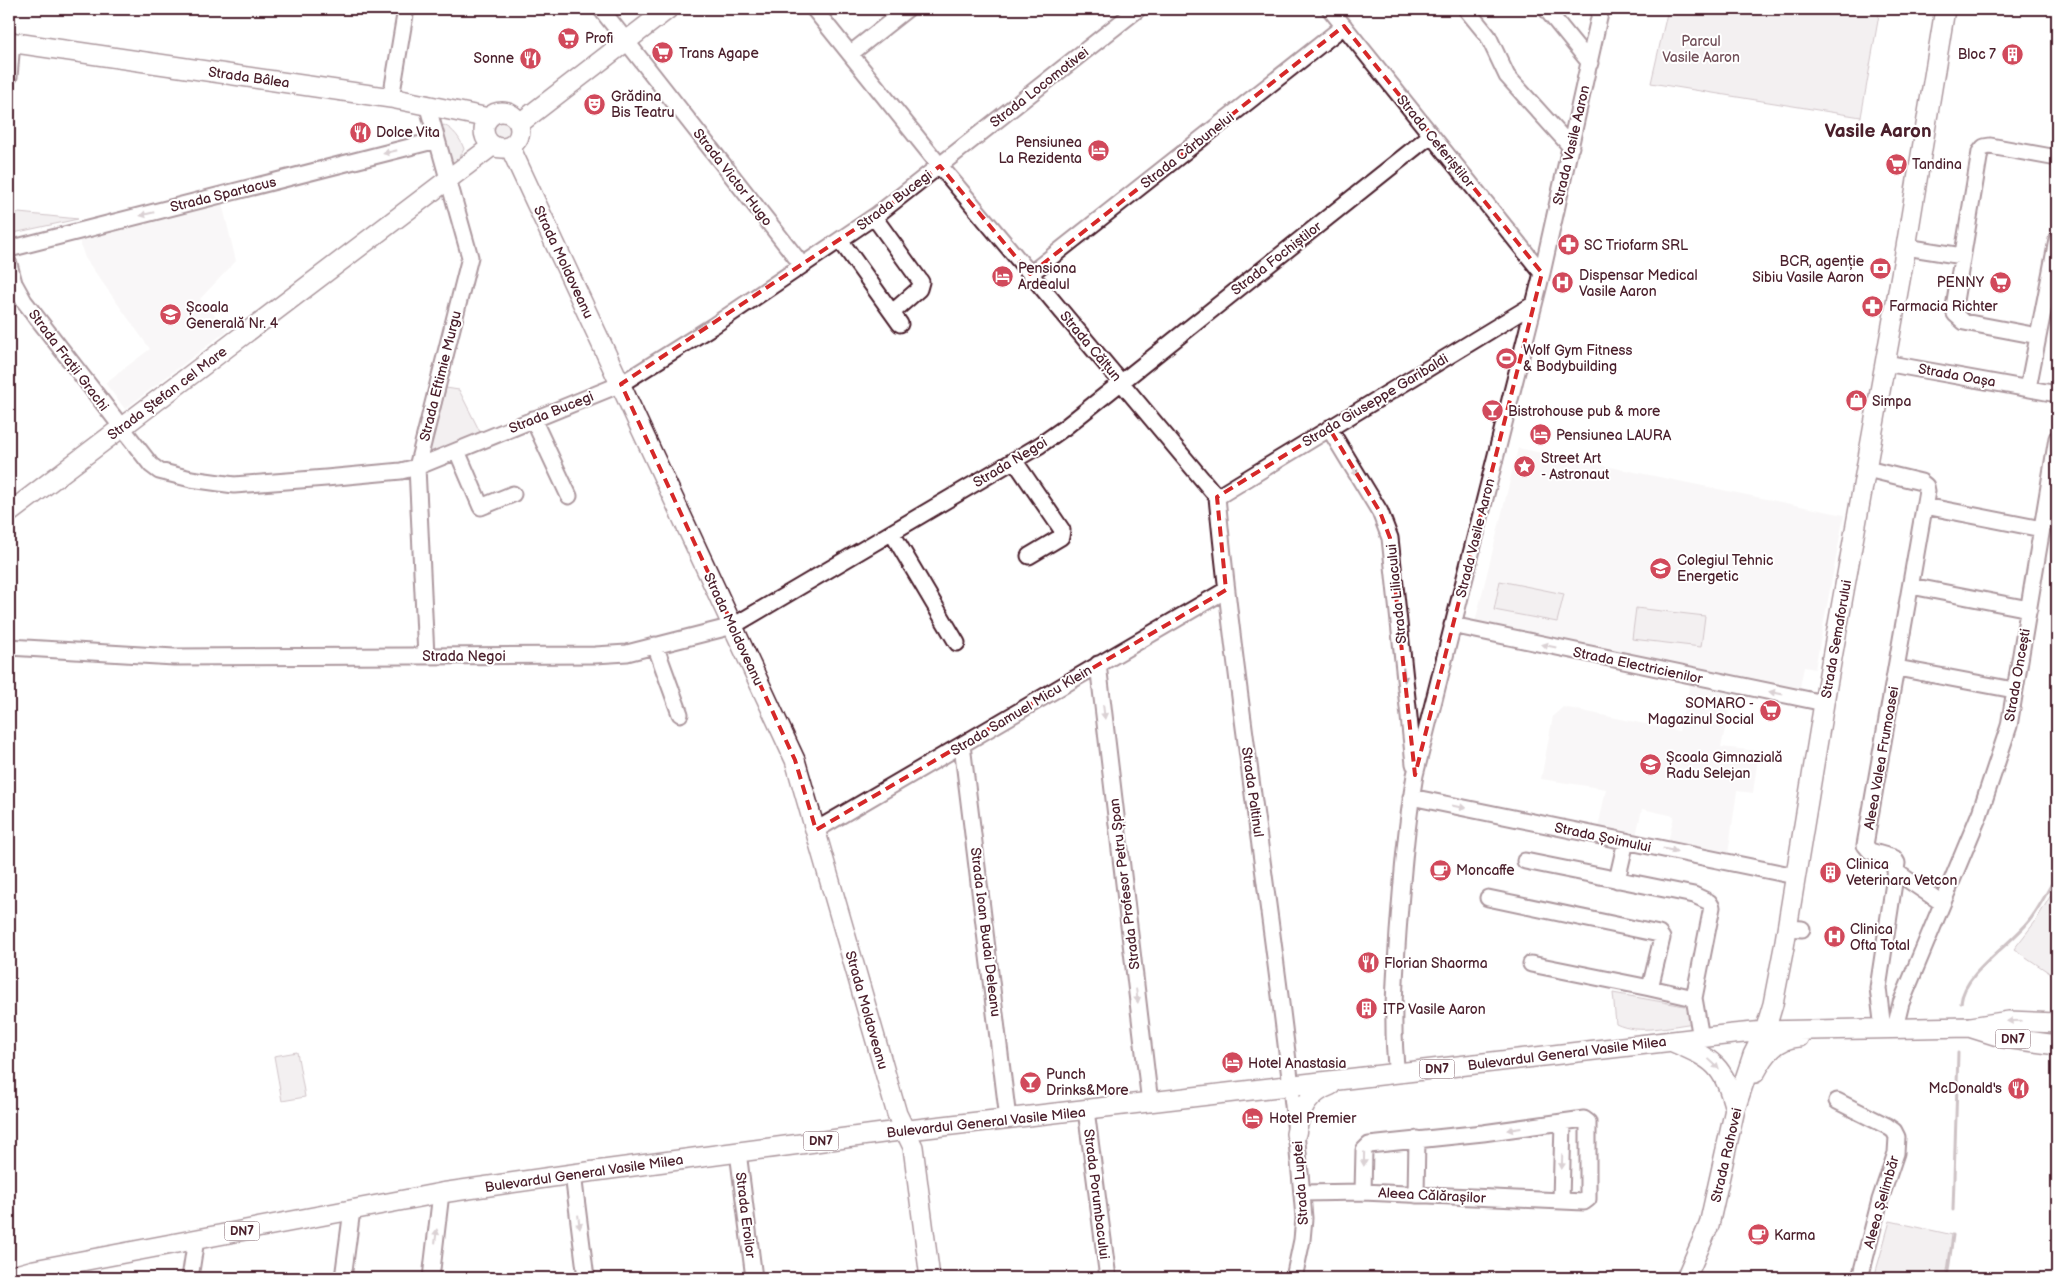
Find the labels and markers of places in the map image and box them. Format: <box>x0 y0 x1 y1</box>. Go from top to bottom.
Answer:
supermarket icon: Profi <box>557 26 581 50</box>
place label: Profi <box>585 30 613 47</box>
supermarket icon: Trans Agape <box>651 41 675 65</box>
building icon: Bloc 7 <box>2000 42 2024 66</box>
place label: Trans Agape <box>679 45 759 62</box>
restaurant icon: Sonne <box>518 46 542 70</box>
place label: Bloc 7 <box>1958 46 1996 63</box>
place label: Sonne <box>473 50 514 67</box>
place label: Grădina Bis Teatru <box>611 88 674 121</box>
theatre icon: Grădina Bis Teatru <box>583 92 607 116</box>
restaurant icon: Dolce Vita <box>348 120 372 144</box>
place label: Dolce Vita <box>376 124 440 141</box>
place label: Pensiunea La Rezidenta <box>998 134 1082 167</box>
hotel icon: Pensiunea La Rezidenta <box>1086 138 1110 162</box>
supermarket icon: Tandina <box>1884 152 1908 176</box>
place label: Tandina <box>1912 156 1962 173</box>
pharmacy icon: SC Triofarm SRL <box>1556 233 1580 257</box>
place label: SC Triofarm SRL <box>1584 237 1688 254</box>
place label: BCR, agenție Sibiu Vasile Aaron <box>1752 253 1864 286</box>
bank icon: BCR, agenție Sibiu Vasile Aaron <box>1868 257 1892 281</box>
place label: Pensiona Ardealul <box>1018 260 1076 293</box>
hotel icon: Pensiona Ardealul <box>990 264 1014 288</box>
place label: Dispensar Medical Vasile Aaron <box>1579 267 1698 300</box>
supermarket icon: PENNY <box>1988 270 2012 294</box>
hospital icon: Dispensar Medical Vasile Aaron <box>1551 271 1575 295</box>
place label: PENNY <box>1937 274 1985 291</box>
pharmacy icon: Farmacia Richter <box>1861 294 1885 318</box>
place label: Farmacia Richter <box>1889 298 1998 315</box>
place label: Școala Generală Nr. 4 <box>186 299 279 332</box>
school or university icon: Școala Generală Nr. 4 <box>158 303 182 327</box>
place label: Wolf Gym Fitness & Bodybuilding <box>1523 342 1632 375</box>
sports icon: Wolf Gym Fitness & Bodybuilding <box>1495 346 1519 370</box>
shop icon: Simpa <box>1844 389 1868 413</box>
place label: Simpa <box>1872 393 1911 410</box>
bar icon: Bistrohouse pub & more <box>1480 399 1504 423</box>
place label: Bistrohouse pub & more <box>1508 403 1660 420</box>
hotel icon: Pensiunea LAURA <box>1528 423 1552 447</box>
place label: Pensiunea LAURA <box>1556 427 1672 444</box>
place label: Street Art - Astronaut <box>1541 450 1610 483</box>
place icon: Street Art - Astronaut <box>1513 454 1537 478</box>
place label: Colegiul Tehnic Energetic <box>1677 552 1773 585</box>
school or university icon: Colegiul Tehnic Energetic <box>1649 556 1673 580</box>
place label: SOMARO - Magazinul Social <box>1648 695 1754 728</box>
supermarket icon: SOMARO - Magazinul Social <box>1758 699 1782 723</box>
place label: Școala Gimnazială Radu Selejan <box>1666 749 1783 782</box>
school or university icon: Școala Gimnazială Radu Selejan <box>1638 753 1662 777</box>
place label: Clinica Veterinara Vetcon <box>1846 856 1957 889</box>
cafe icon: Moncaffe <box>1428 858 1452 882</box>
building icon: Clinica Veterinara Vetcon <box>1818 860 1842 884</box>
place label: Moncaffe <box>1456 862 1515 879</box>
place label: Clinica Ofta Total <box>1850 921 1910 954</box>
hospital icon: Clinica Ofta Total <box>1822 925 1846 949</box>
restaurant icon: Florian Shaorma <box>1356 951 1380 975</box>
place label: Florian Shaorma <box>1384 955 1488 972</box>
building icon: ITP Vasile Aaron <box>1355 997 1379 1021</box>
place label: ITP Vasile Aaron <box>1383 1001 1486 1018</box>
hotel icon: Hotel Anastasia <box>1220 1051 1244 1075</box>
place label: Hotel Anastasia <box>1248 1055 1346 1072</box>
place label: Punch Drinks&More <box>1046 1066 1129 1099</box>
bar icon: Punch Drinks&More <box>1018 1070 1042 1094</box>
restaurant icon: McDonald's <box>2006 1076 2030 1100</box>
place label: McDonald's <box>1929 1080 2002 1097</box>
hotel icon: Hotel Premier <box>1241 1106 1265 1130</box>
place label: Hotel Premier <box>1269 1110 1357 1127</box>
cafe icon: Karma <box>1746 1223 1770 1247</box>
place label: Karma <box>1774 1227 1815 1244</box>

